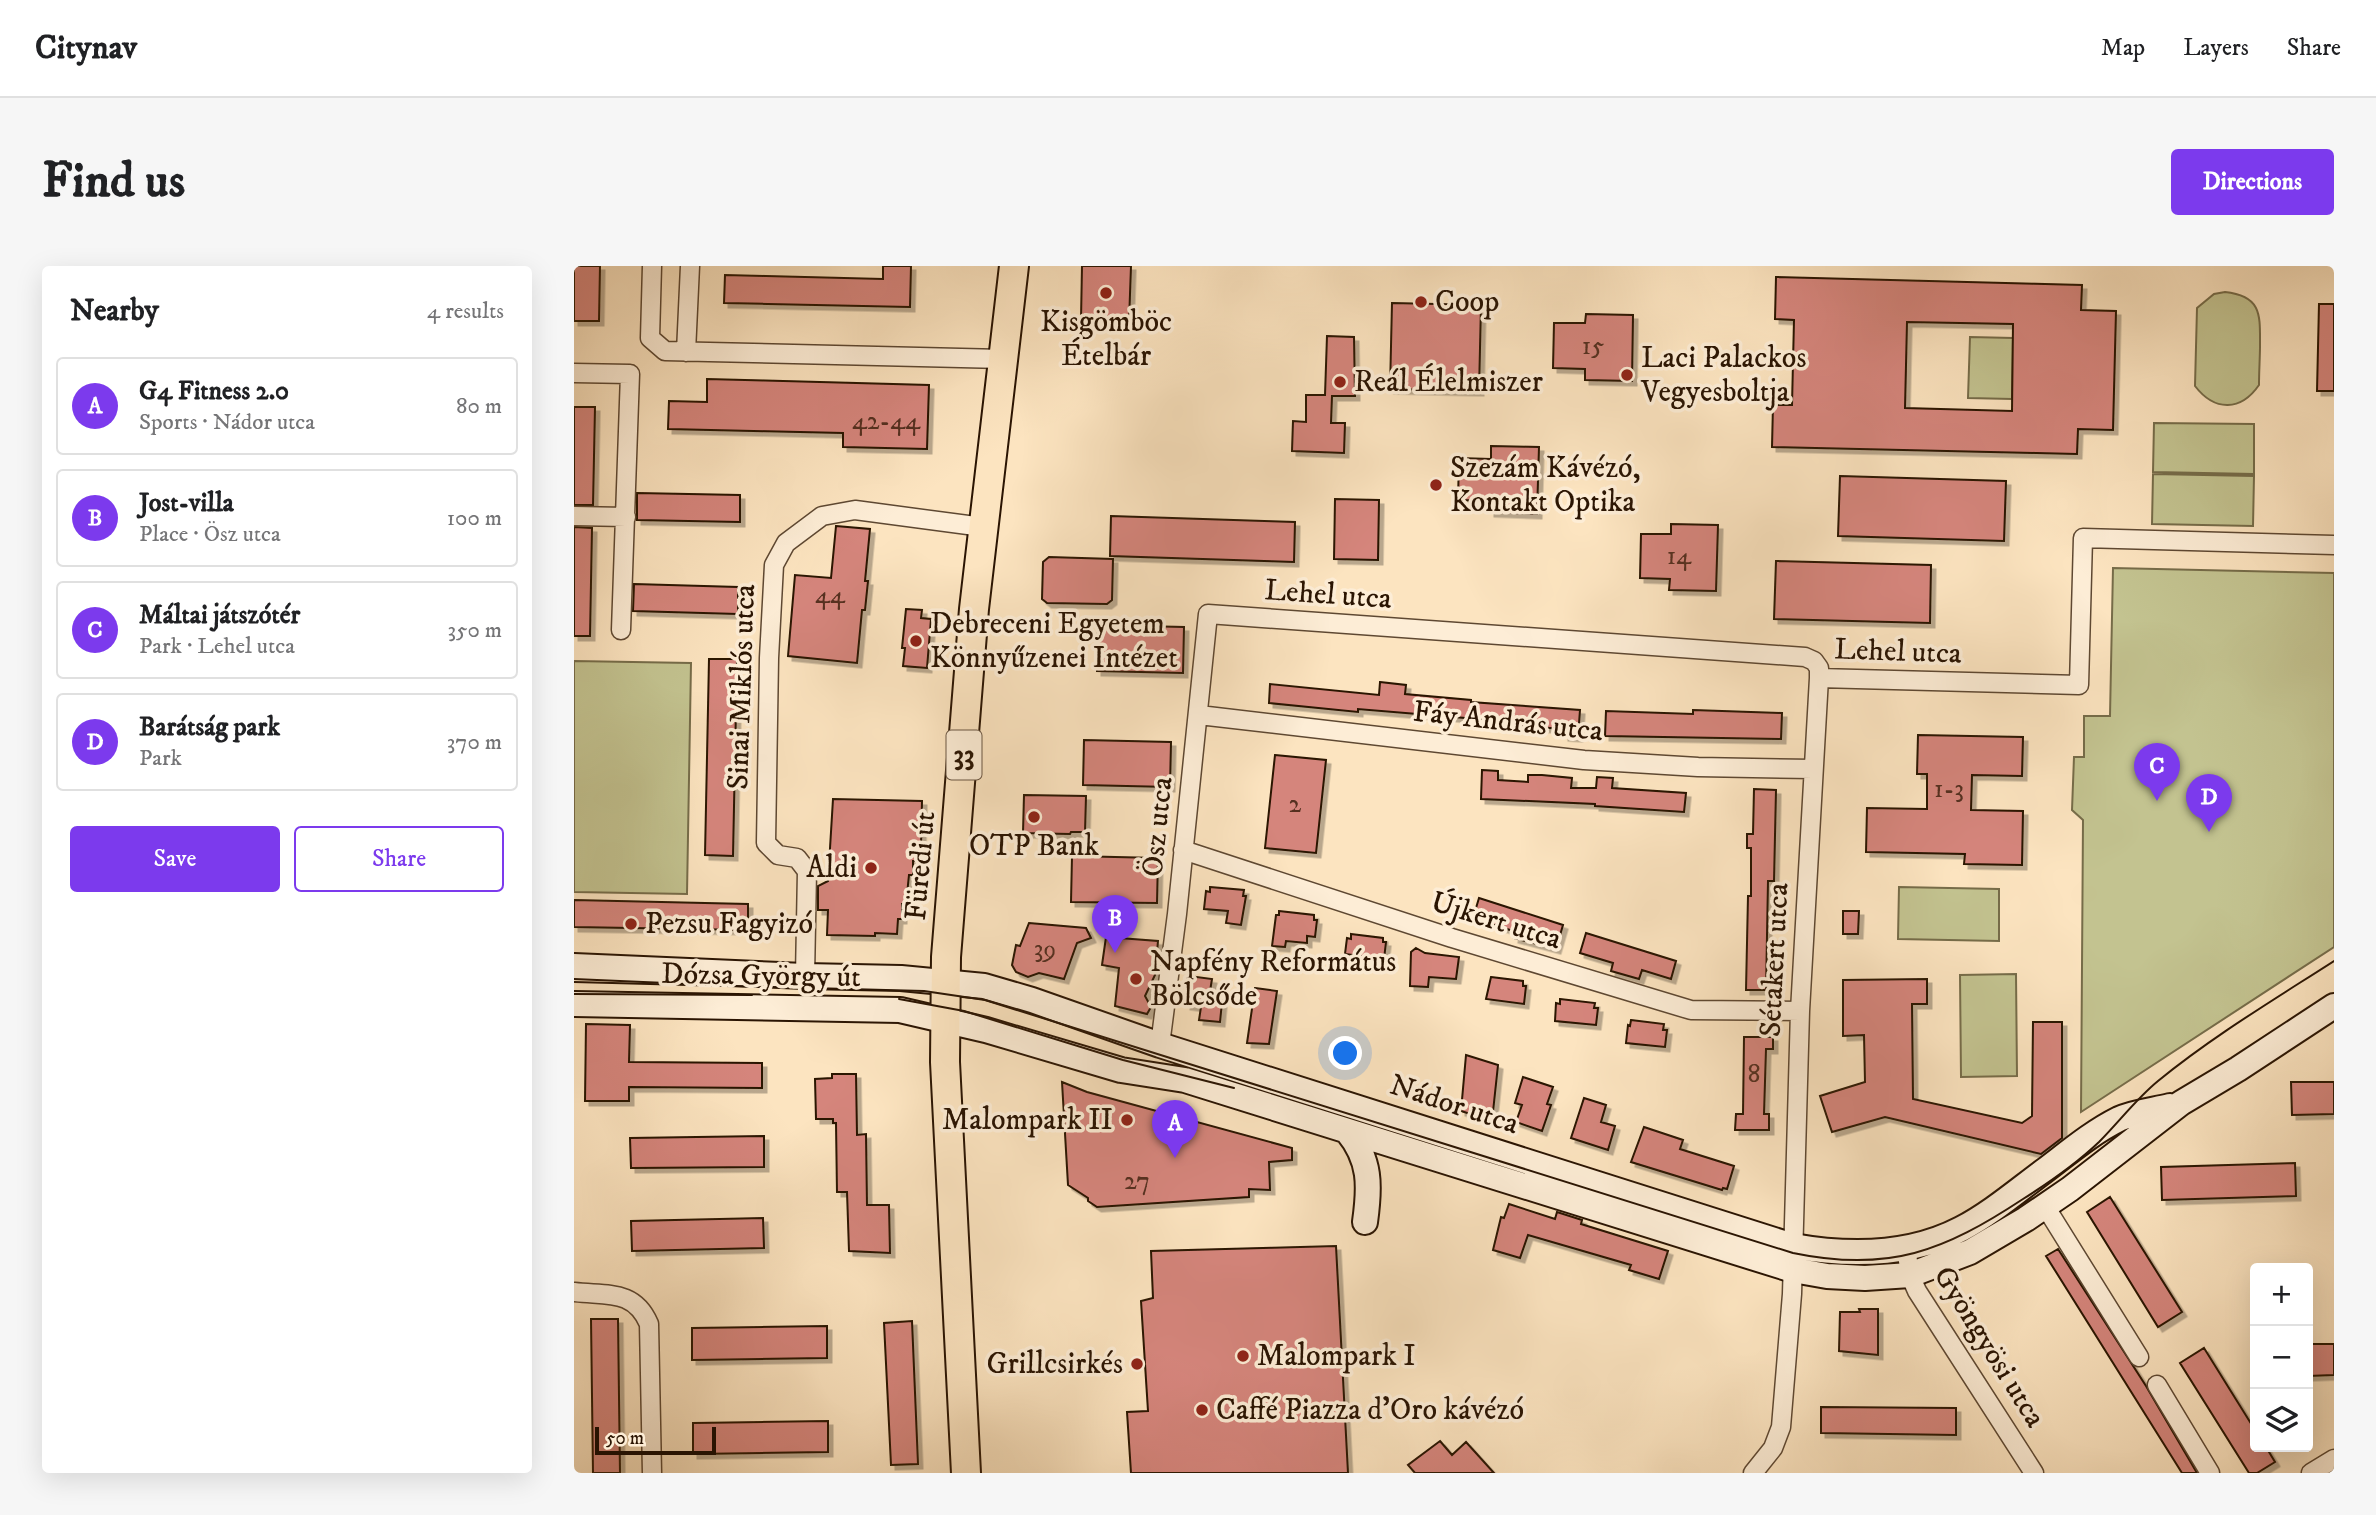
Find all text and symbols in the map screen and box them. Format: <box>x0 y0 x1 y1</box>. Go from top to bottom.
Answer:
text: Citynav <box>35 28 137 69</box>
text: Map <box>2101 33 2145 63</box>
text: Layers <box>2183 33 2249 63</box>
text: Share <box>2287 33 2341 63</box>
button: Directions <box>2171 149 2334 215</box>
text: Find us <box>42 151 185 213</box>
place label: Coop <box>1435 284 1499 321</box>
marker: Kisgömböc Ételbár <box>1098 285 1114 301</box>
text: Nearby <box>70 293 159 330</box>
marker: Coop <box>1413 294 1429 310</box>
text: 4 results <box>427 297 504 326</box>
place label: Kisgömböc Ételbár <box>1040 304 1172 375</box>
house number: 15 <box>1582 330 1604 363</box>
place label: Laci Palackos Vegyesboltja <box>1640 340 1806 411</box>
place label: Reál Élelmiszer <box>1354 363 1543 401</box>
marker: Laci Palackos Vegyesboltja <box>1619 367 1635 383</box>
marker: Reál Élelmiszer <box>1332 374 1348 390</box>
text: G4 Fitness 2.0 <box>139 375 289 408</box>
text: A <box>88 392 102 421</box>
text: 80 m <box>456 392 502 421</box>
house number: 42-44 <box>852 405 921 438</box>
text: Sports · Nádor utca <box>139 408 315 437</box>
place label: Szezám Kávézó, Kontakt Optika <box>1450 450 1641 521</box>
marker: Szezám Kávézó, Kontakt Optika <box>1428 477 1444 493</box>
text: Jost-villa <box>139 487 234 520</box>
text: B <box>88 504 102 533</box>
text: 100 m <box>447 504 502 533</box>
text: Place · Ösz utca <box>139 520 281 549</box>
house number: 14 <box>1667 540 1692 573</box>
street label: Lehel utca <box>1263 572 1393 618</box>
house number: 44 <box>815 579 846 612</box>
street label: Sinai Miklós utca <box>720 583 764 790</box>
text: Máltai játszótér <box>139 599 300 632</box>
place label: Debreceni Egyetem Könnyűzenei Intézet <box>930 606 1178 677</box>
text: C <box>87 616 103 645</box>
text: 350 m <box>447 616 502 645</box>
street label: Lehel utca <box>1834 631 1963 673</box>
text: Park · Lehel utca <box>139 632 295 661</box>
marker: Debreceni Egyetem Könnyűzenei Intézet <box>908 633 924 649</box>
street label: Fáy András utca <box>1411 694 1605 750</box>
text: Barátság park <box>139 711 280 744</box>
text: D <box>86 728 104 757</box>
text: 370 m <box>447 728 502 757</box>
road number: 33 <box>946 730 982 780</box>
pin: C <box>2134 743 2180 801</box>
text: Park <box>139 744 182 773</box>
house number: 1-3 <box>1934 773 1964 806</box>
pin: D <box>2186 774 2232 832</box>
street label: Ösz utca <box>1133 775 1182 879</box>
house number: 2 <box>1289 788 1302 821</box>
marker: OTP Bank <box>1026 809 1042 825</box>
street label: Füredi út <box>898 810 944 922</box>
button: Save <box>70 826 280 892</box>
button: Share <box>294 826 504 892</box>
place label: OTP Bank <box>969 828 1099 865</box>
place label: Aldi <box>806 850 857 887</box>
marker: Aldi <box>863 860 879 876</box>
street label: Újkert utca <box>1426 882 1566 958</box>
street label: Sétakert utca <box>1752 882 1798 1038</box>
pin: B <box>1092 895 1138 953</box>
place label: Pezsu Fagyizó <box>645 906 813 943</box>
marker: Pezsu Fagyizó <box>623 916 639 932</box>
house number: 39 <box>1034 933 1056 966</box>
place label: Napfény Református Bölcsőde <box>1150 944 1396 1015</box>
street label: Dózsa György út <box>661 956 861 996</box>
marker: Napfény Református Bölcsőde <box>1128 971 1144 987</box>
your location <box>1328 1036 1362 1070</box>
house number: 8 <box>1747 1058 1761 1091</box>
street label: Nádor utca <box>1385 1067 1523 1143</box>
pin: A <box>1152 1100 1198 1158</box>
place label: Malompark II <box>942 1102 1113 1139</box>
marker: Malompark II <box>1119 1112 1135 1128</box>
house number: 27 <box>1124 1165 1150 1198</box>
street label: Gyöngyösi utca <box>1925 1260 2053 1435</box>
map controls <box>2250 1263 2313 1452</box>
button: + <box>2250 1263 2313 1326</box>
button: − <box>2250 1326 2313 1389</box>
place label: Malompark I <box>1257 1338 1416 1375</box>
place label: Grillcsirkés <box>986 1346 1123 1383</box>
marker: Malompark I <box>1235 1348 1251 1364</box>
marker: Grillcsirkés <box>1129 1356 1145 1372</box>
button: layers <box>2250 1389 2313 1452</box>
place label: Caffé Piazza d'Oro kávézó <box>1216 1392 1524 1429</box>
marker: Caffé Piazza d'Oro kávézó <box>1194 1402 1210 1418</box>
scale bar <box>595 1424 716 1456</box>
text: 50 m <box>606 1427 644 1450</box>

